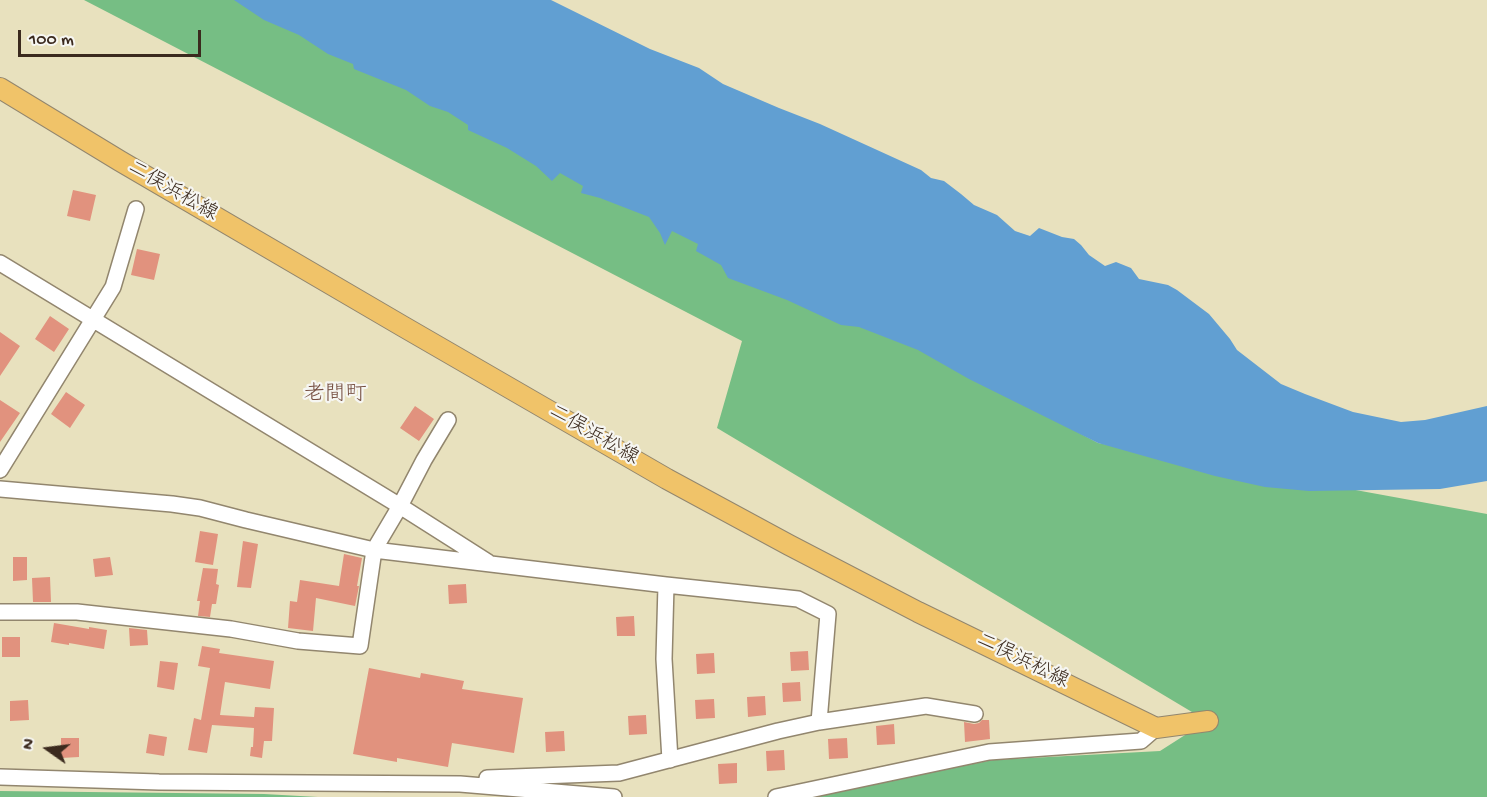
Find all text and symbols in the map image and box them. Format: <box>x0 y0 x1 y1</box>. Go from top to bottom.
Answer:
scale bar <box>21 18 204 56</box>
text: 100 m <box>29 30 74 51</box>
street label: 二俣浜松線 <box>123 157 221 227</box>
district label: 老間町 <box>304 383 366 409</box>
street label: 二俣浜松線 <box>544 401 642 471</box>
street label: 二俣浜松線 <box>972 629 1072 695</box>
north arrow <box>18 719 78 779</box>
text: N <box>20 737 41 752</box>

